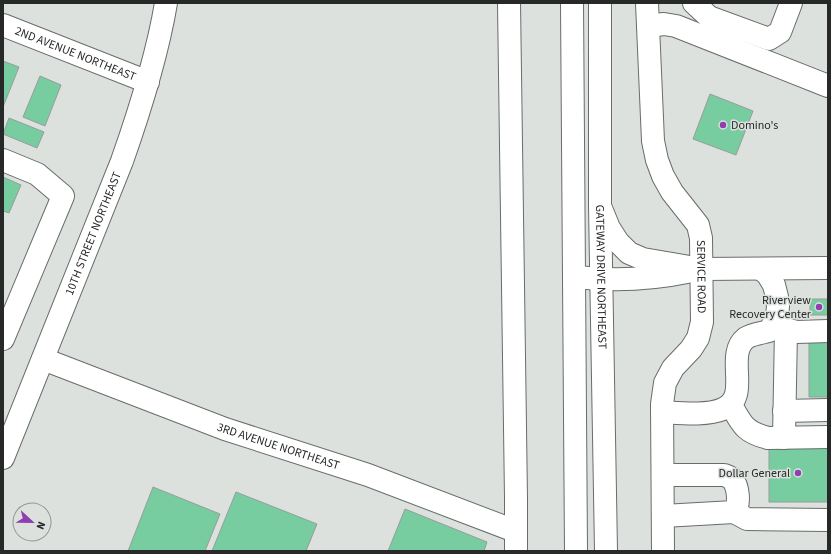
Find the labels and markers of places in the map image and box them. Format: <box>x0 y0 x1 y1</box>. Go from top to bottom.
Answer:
place label: Domino's <box>731 117 778 134</box>
marker: Domino's <box>718 120 728 130</box>
place label: Riverview Recovery Center <box>729 292 812 323</box>
marker: Riverview Recovery Center <box>814 302 824 312</box>
place label: Dollar General <box>719 465 790 482</box>
marker: Dollar General <box>793 468 803 478</box>

